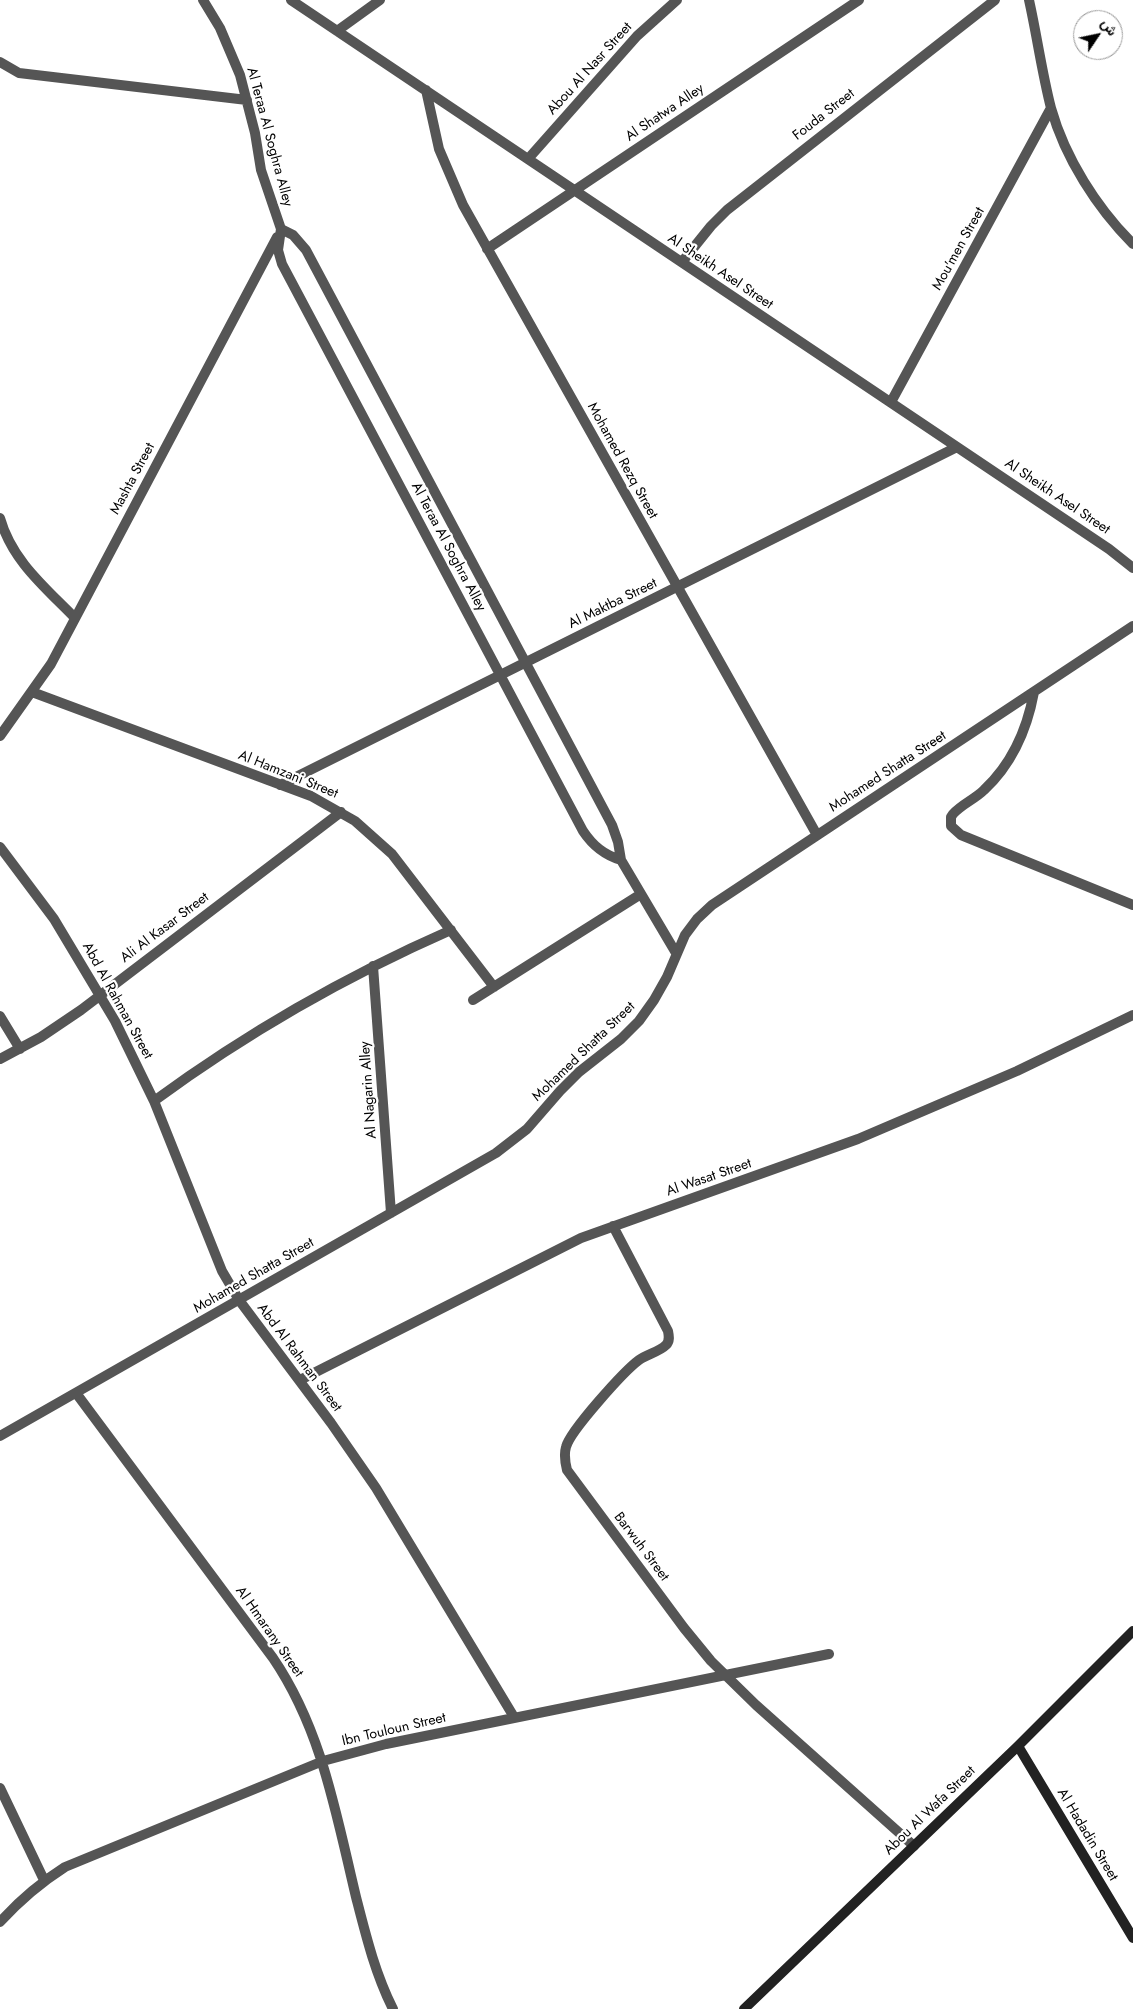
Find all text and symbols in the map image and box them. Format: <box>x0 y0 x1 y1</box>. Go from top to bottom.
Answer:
north arrow <box>1073 10 1123 60</box>
text: ش <box>1097 15 1123 40</box>
street label: Abou Al Nasr Street <box>544 19 636 119</box>
street label: Al Teraa Al Soghra Alley <box>242 66 296 208</box>
street label: Al Shatwa Alley <box>623 81 707 145</box>
street label: Fouda Street <box>790 86 858 144</box>
street label: Mou'men Street <box>929 205 989 293</box>
street label: Al Sheikh Asel Street <box>664 231 776 313</box>
street label: Mohamed Rezq Street <box>583 400 661 522</box>
street label: Mashta Street <box>107 440 159 518</box>
street label: Al Sheikh Asel Street <box>1001 456 1113 538</box>
street label: Al Teraa Al Soghra Alley <box>407 480 489 614</box>
street label: Al Maktba Street <box>566 575 660 633</box>
street label: Mohamed Shatta Street <box>826 728 950 816</box>
street label: Al Hamzani Street <box>236 747 340 803</box>
street label: Ali Al Kasar Street <box>117 889 213 967</box>
street label: Abd Al Rahman Street <box>78 940 156 1062</box>
street label: Mohamed Shatta Street <box>529 999 639 1105</box>
street label: Al Nagarin Alley <box>357 1041 381 1139</box>
street label: Al Wasat Street <box>664 1156 754 1200</box>
street label: Mohamed Shatta Street <box>191 1235 317 1317</box>
street label: Abd Al Rahman Street <box>253 1301 345 1415</box>
street label: Barwuh Street <box>610 1509 672 1585</box>
street label: Al Hmarany Street <box>231 1583 307 1681</box>
street label: Ibn Touloun Street <box>340 1710 448 1750</box>
street label: Abou Al Wafa Street <box>881 1763 979 1859</box>
street label: Al Hadadin Street <box>1053 1786 1121 1884</box>

